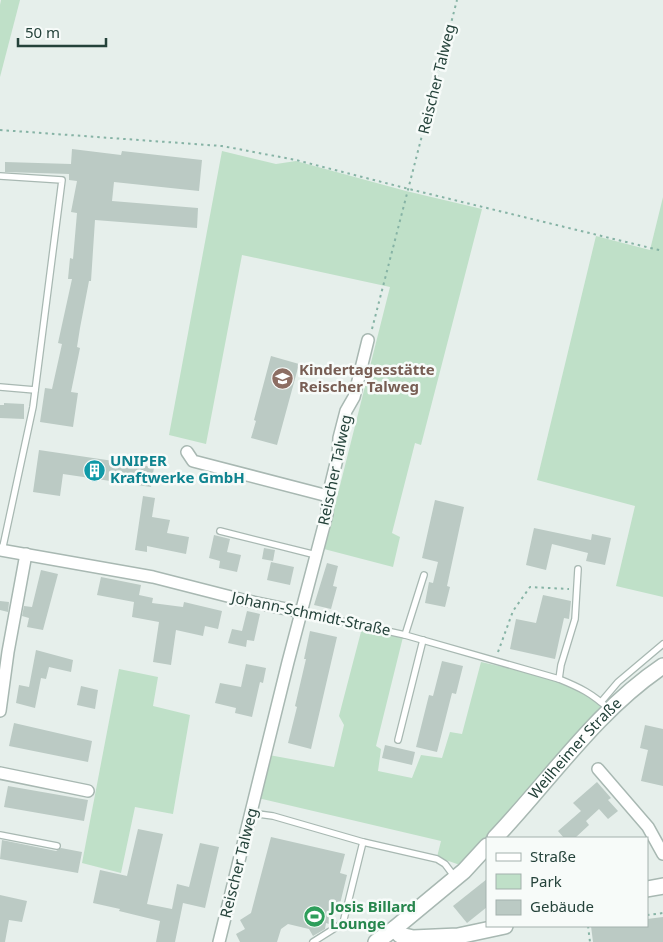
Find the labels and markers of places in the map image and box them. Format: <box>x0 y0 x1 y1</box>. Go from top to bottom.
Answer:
place label: Kindertagesstätte Reischer Talweg <box>299 359 435 396</box>
school or university icon: Kindertagesstätte Reischer Talweg <box>271 367 295 391</box>
place label: UNIPER Kraftwerke GmbH <box>110 450 245 487</box>
building icon: UNIPER Kraftwerke GmbH <box>82 458 106 482</box>
place label: Josis Billard Lounge <box>328 896 416 933</box>
sports icon: Josis Billard Lounge <box>302 904 326 928</box>

